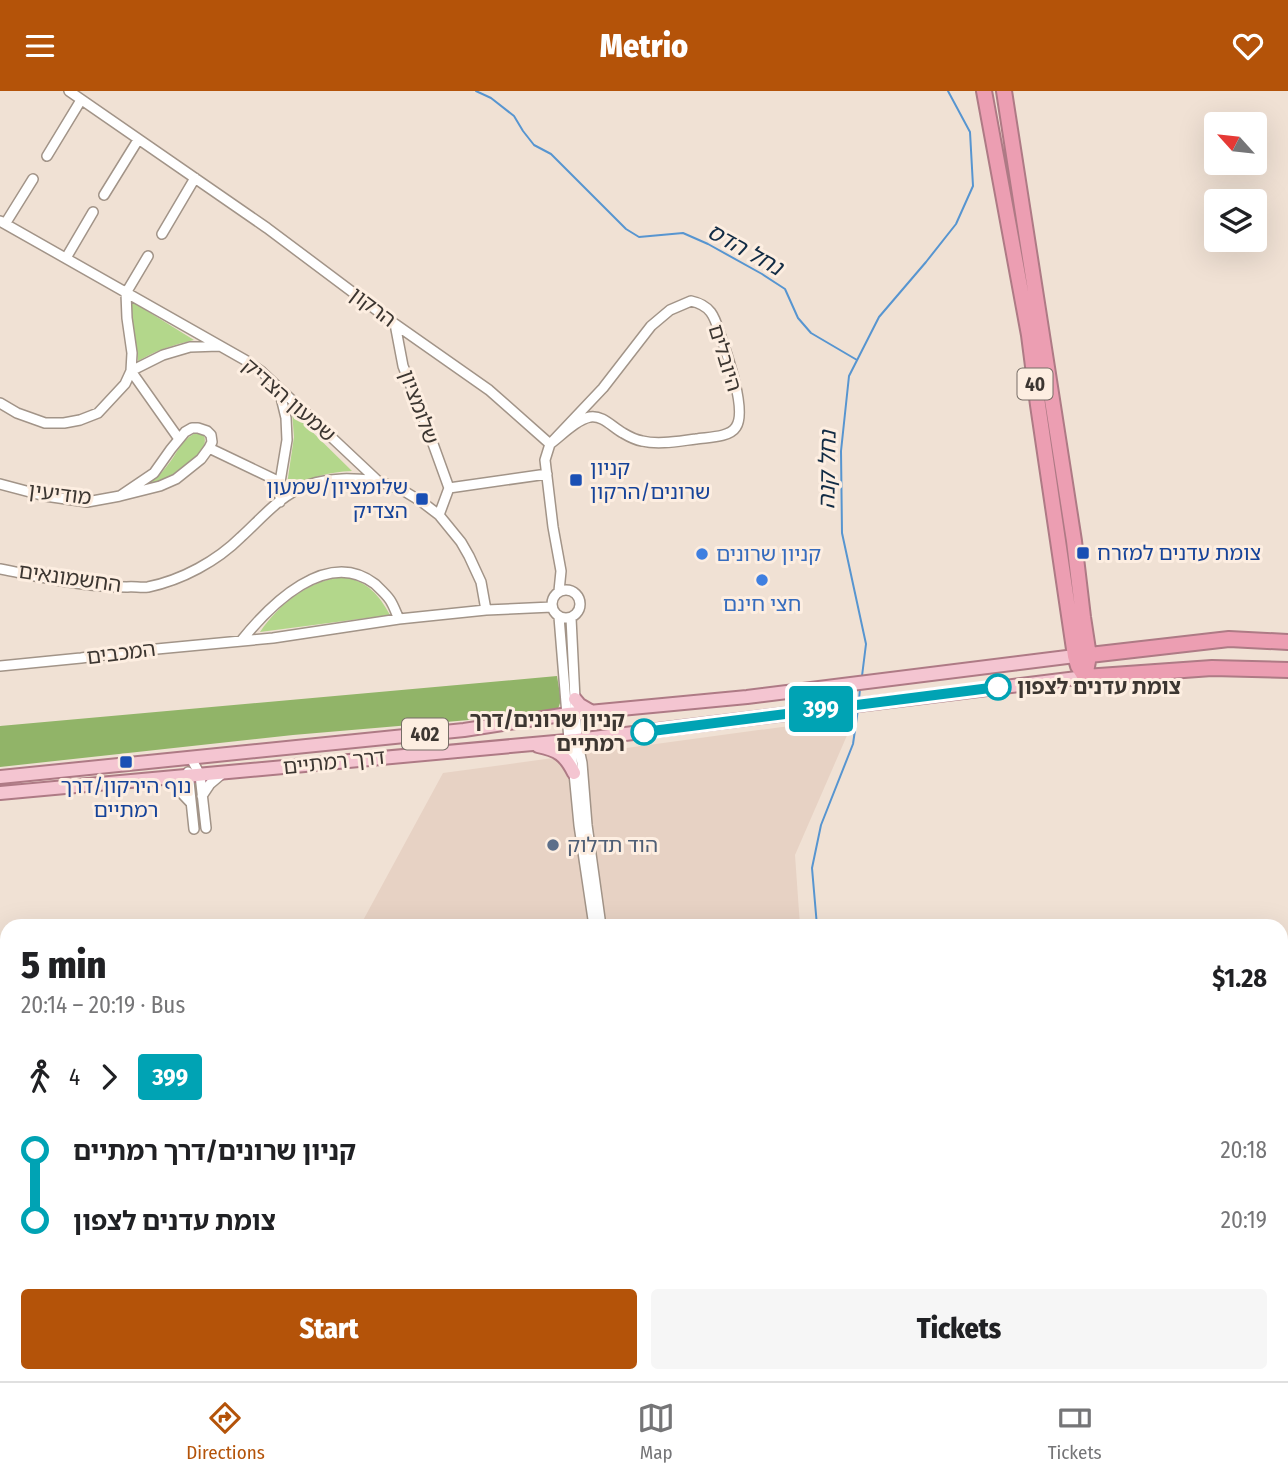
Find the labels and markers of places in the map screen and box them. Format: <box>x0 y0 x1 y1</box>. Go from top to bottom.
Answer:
place label: קניון שרונים/הרקון <box>590 455 710 505</box>
marker: קניון שרונים/הרקון <box>568 472 584 488</box>
place label: שלומציון/שמעון הצדיק <box>266 474 408 524</box>
marker: שלומציון/שמעון הצדיק <box>414 491 430 507</box>
place label: צומת עדנים למזרח <box>1097 540 1261 566</box>
place label: קניון שרונים <box>716 541 821 567</box>
marker: צומת עדנים למזרח <box>1075 545 1091 561</box>
marker: קניון שרונים <box>694 546 710 562</box>
marker: חצי חינם <box>754 572 770 588</box>
place label: חצי חינם <box>723 591 801 617</box>
marker: צומת עדנים לצפון <box>985 674 1011 700</box>
place label: צומת עדנים לצפון <box>1017 674 1181 700</box>
place label: קניון שרונים/דרך רמתיים <box>470 707 625 757</box>
marker: קניון שרונים/דרך רמתיים <box>631 719 657 745</box>
marker: נוף הירקון/דרך רמתיים <box>118 754 134 770</box>
place label: נוף הירקון/דרך רמתיים <box>60 773 192 823</box>
place label: הוד תדלוק <box>567 832 658 858</box>
marker: הוד תדלוק <box>545 837 561 853</box>

